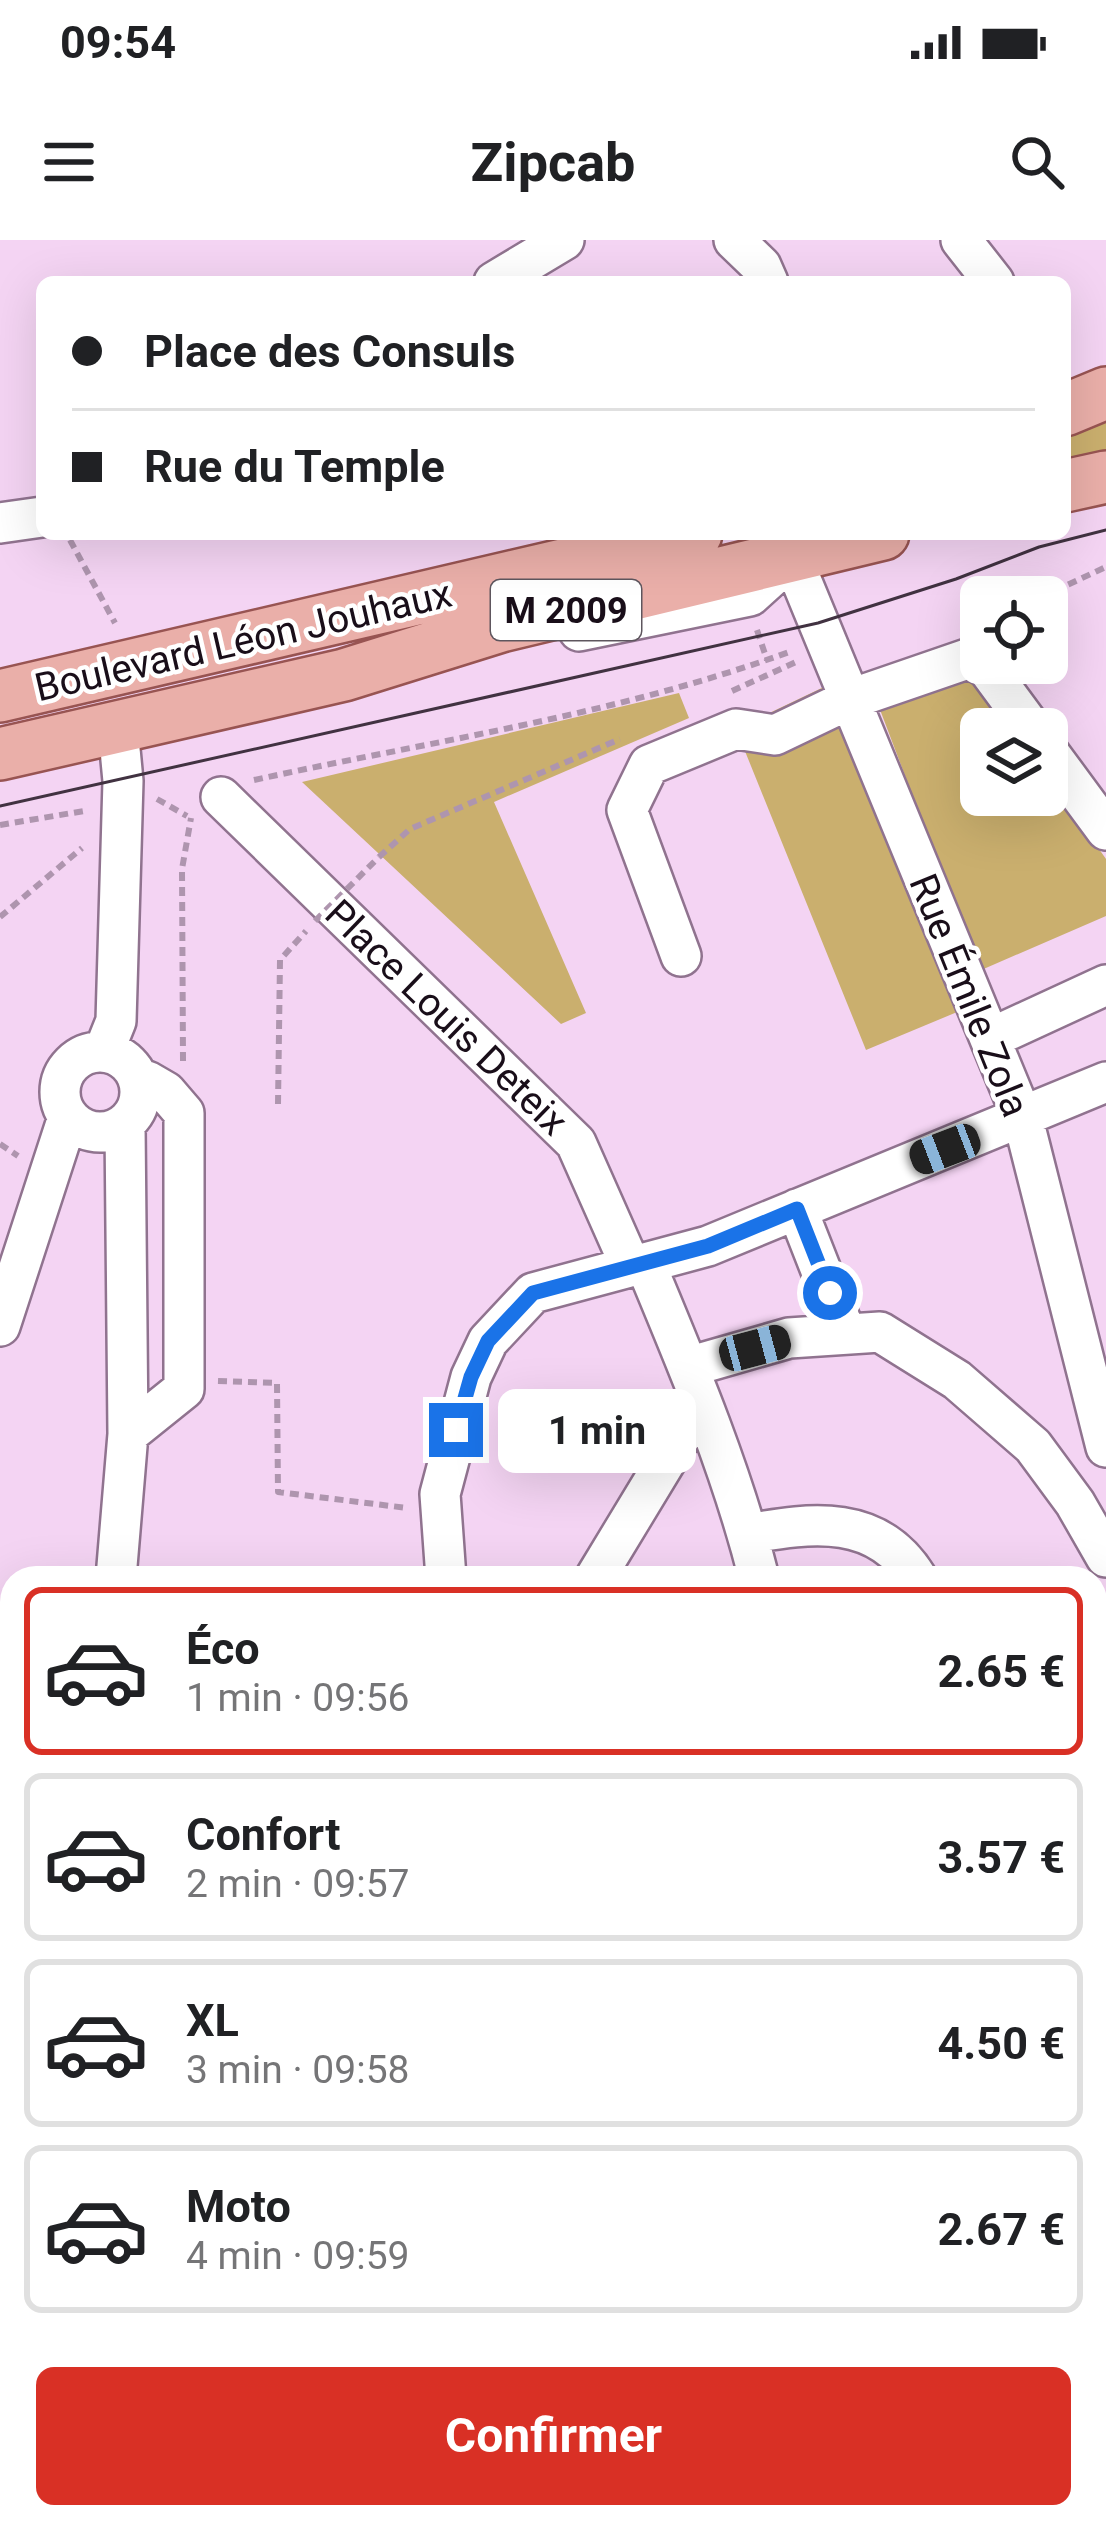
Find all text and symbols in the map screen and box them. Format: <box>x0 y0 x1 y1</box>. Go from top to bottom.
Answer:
text: 09:54 <box>60 16 176 69</box>
icon: menu <box>36 129 102 195</box>
icon: search <box>1004 129 1070 195</box>
text: Zipcab <box>471 131 635 194</box>
text: Place des Consuls <box>144 325 515 378</box>
text: Rue du Temple <box>144 440 445 493</box>
street label: Boulevard Léon Jouhaux <box>30 571 456 711</box>
map controls <box>960 576 1068 816</box>
button: locate <box>960 576 1068 684</box>
road number: M 2009 <box>491 580 641 640</box>
button: layers <box>960 708 1068 816</box>
street label: Rue Émile Zola <box>900 867 1039 1123</box>
street label: Place Louis Deteix <box>316 890 577 1145</box>
car <box>905 1119 985 1179</box>
route start <box>803 1266 857 1320</box>
car <box>716 1321 794 1375</box>
callout: 1 min <box>498 1388 696 1472</box>
route end <box>429 1403 483 1457</box>
text: 1 min <box>548 1408 646 1454</box>
icon: car <box>42 1617 150 1725</box>
text: Éco <box>186 1622 260 1675</box>
text: 2.65 € <box>937 1645 1065 1698</box>
text: 1 min · 09:56 <box>186 1675 409 1721</box>
icon: car <box>42 1803 150 1911</box>
text: Confort <box>186 1808 340 1861</box>
text: 3.57 € <box>937 1831 1065 1884</box>
text: 2 min · 09:57 <box>186 1861 409 1907</box>
icon: car <box>42 1989 150 2097</box>
text: XL <box>186 1994 239 2047</box>
text: 4.50 € <box>937 2017 1065 2070</box>
text: 3 min · 09:58 <box>186 2047 409 2093</box>
icon: car <box>42 2175 150 2283</box>
text: Moto <box>186 2180 291 2233</box>
text: 2.67 € <box>937 2203 1065 2256</box>
text: 4 min · 09:59 <box>186 2233 409 2279</box>
button: Confirmer <box>36 2367 1071 2505</box>

